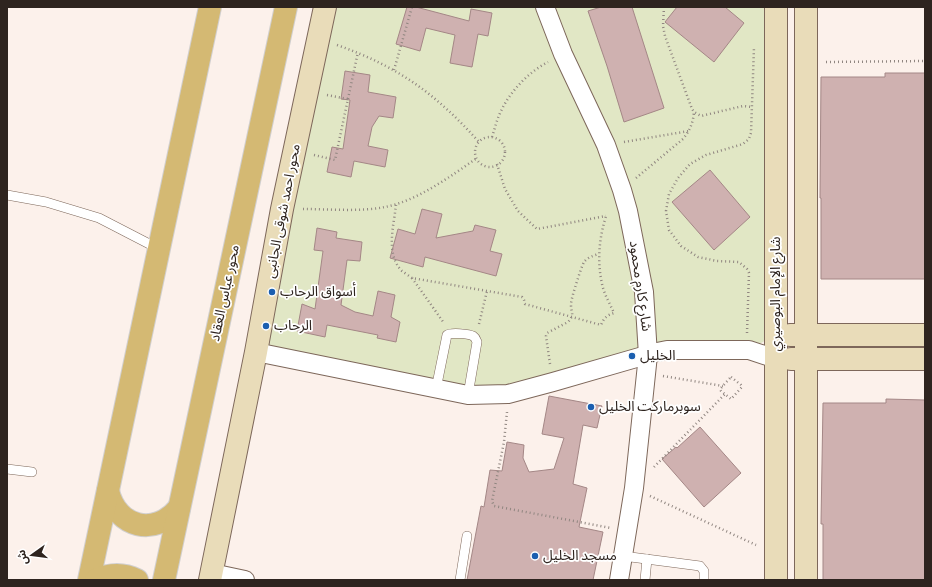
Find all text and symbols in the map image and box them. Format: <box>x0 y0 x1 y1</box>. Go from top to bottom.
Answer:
street label: محور احمد شوقى الجانبى <box>260 142 306 280</box>
street label: شارع الإمام البوصيري <box>766 236 786 352</box>
street label: شارع كارم محمود <box>624 239 656 333</box>
street label: محور عباس العقاد <box>205 243 245 343</box>
place label: أسواق الرحاب <box>280 282 357 302</box>
marker: أسواق الرحاب <box>267 287 277 297</box>
place label: الرحاب <box>274 316 312 336</box>
marker: الرحاب <box>261 321 271 331</box>
place label: الخليل <box>640 346 676 366</box>
marker: الخليل <box>627 351 637 361</box>
place label: سوبرماركت الخليل <box>599 397 701 417</box>
marker: سوبرماركت الخليل <box>586 402 596 412</box>
north arrow <box>12 535 52 575</box>
place label: مسجد الخليل <box>543 546 617 566</box>
text: ش <box>14 548 32 566</box>
marker: مسجد الخليل <box>530 551 540 561</box>

